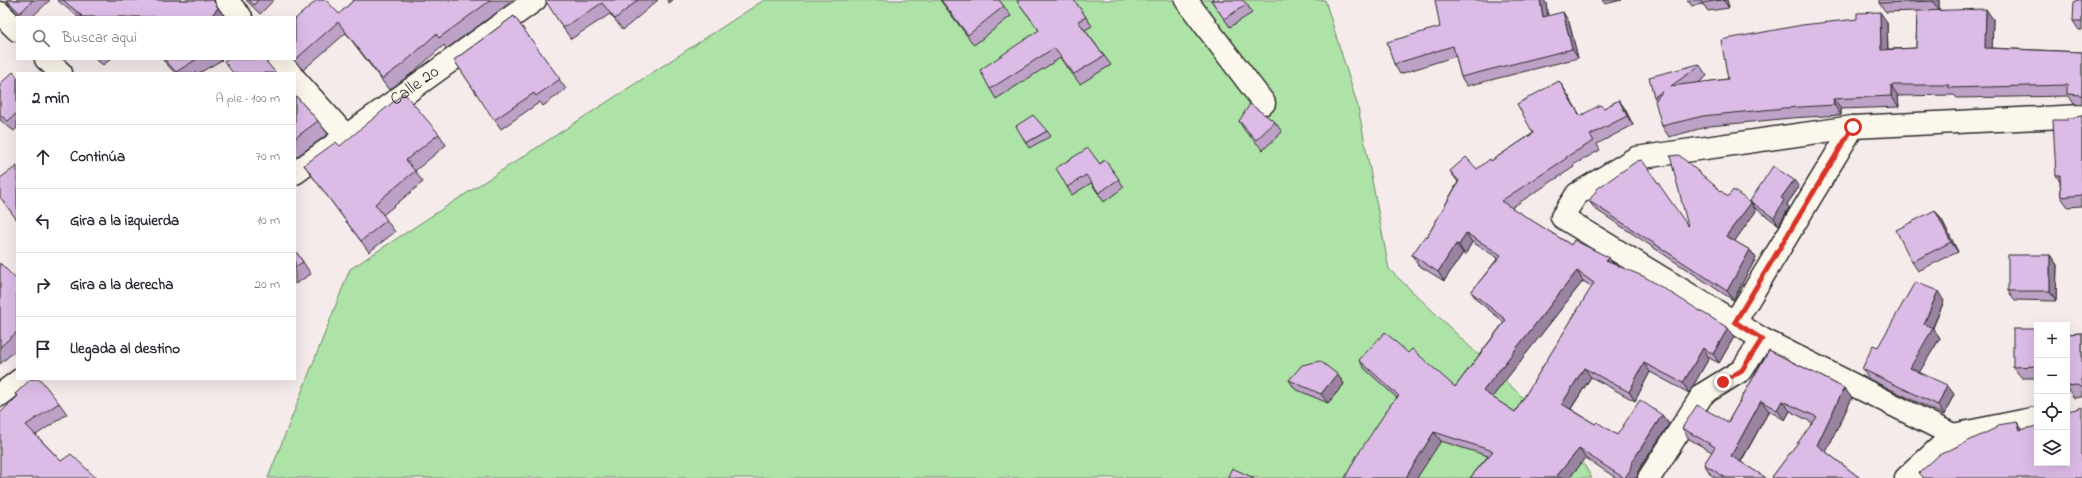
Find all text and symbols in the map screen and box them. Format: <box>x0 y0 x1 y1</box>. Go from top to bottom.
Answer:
search box <box>16 16 296 60</box>
icon: search <box>30 27 52 49</box>
text: Buscar aquí <box>62 27 137 49</box>
street label: Calle 20 <box>385 60 445 113</box>
text: 2 min <box>32 86 69 111</box>
text: A pie · 100 m <box>216 89 280 108</box>
route start <box>1844 118 1862 136</box>
icon: ahead <box>32 146 54 168</box>
text: Continúa <box>70 146 125 168</box>
text: 70 m <box>256 147 280 166</box>
icon: left <box>32 210 54 232</box>
text: Gira a la izquierda <box>70 210 179 232</box>
text: 10 m <box>257 211 280 230</box>
icon: right <box>32 274 54 296</box>
text: Gira a la derecha <box>70 274 173 296</box>
text: 20 m <box>255 275 280 294</box>
map controls <box>2034 322 2070 466</box>
button: + <box>2034 322 2070 358</box>
icon: arrive <box>32 338 54 360</box>
text: Llegada al destino <box>70 338 180 360</box>
button: − <box>2034 358 2070 394</box>
route end <box>1714 373 1732 391</box>
button: locate <box>2034 394 2070 430</box>
button: layers <box>2034 430 2070 466</box>

